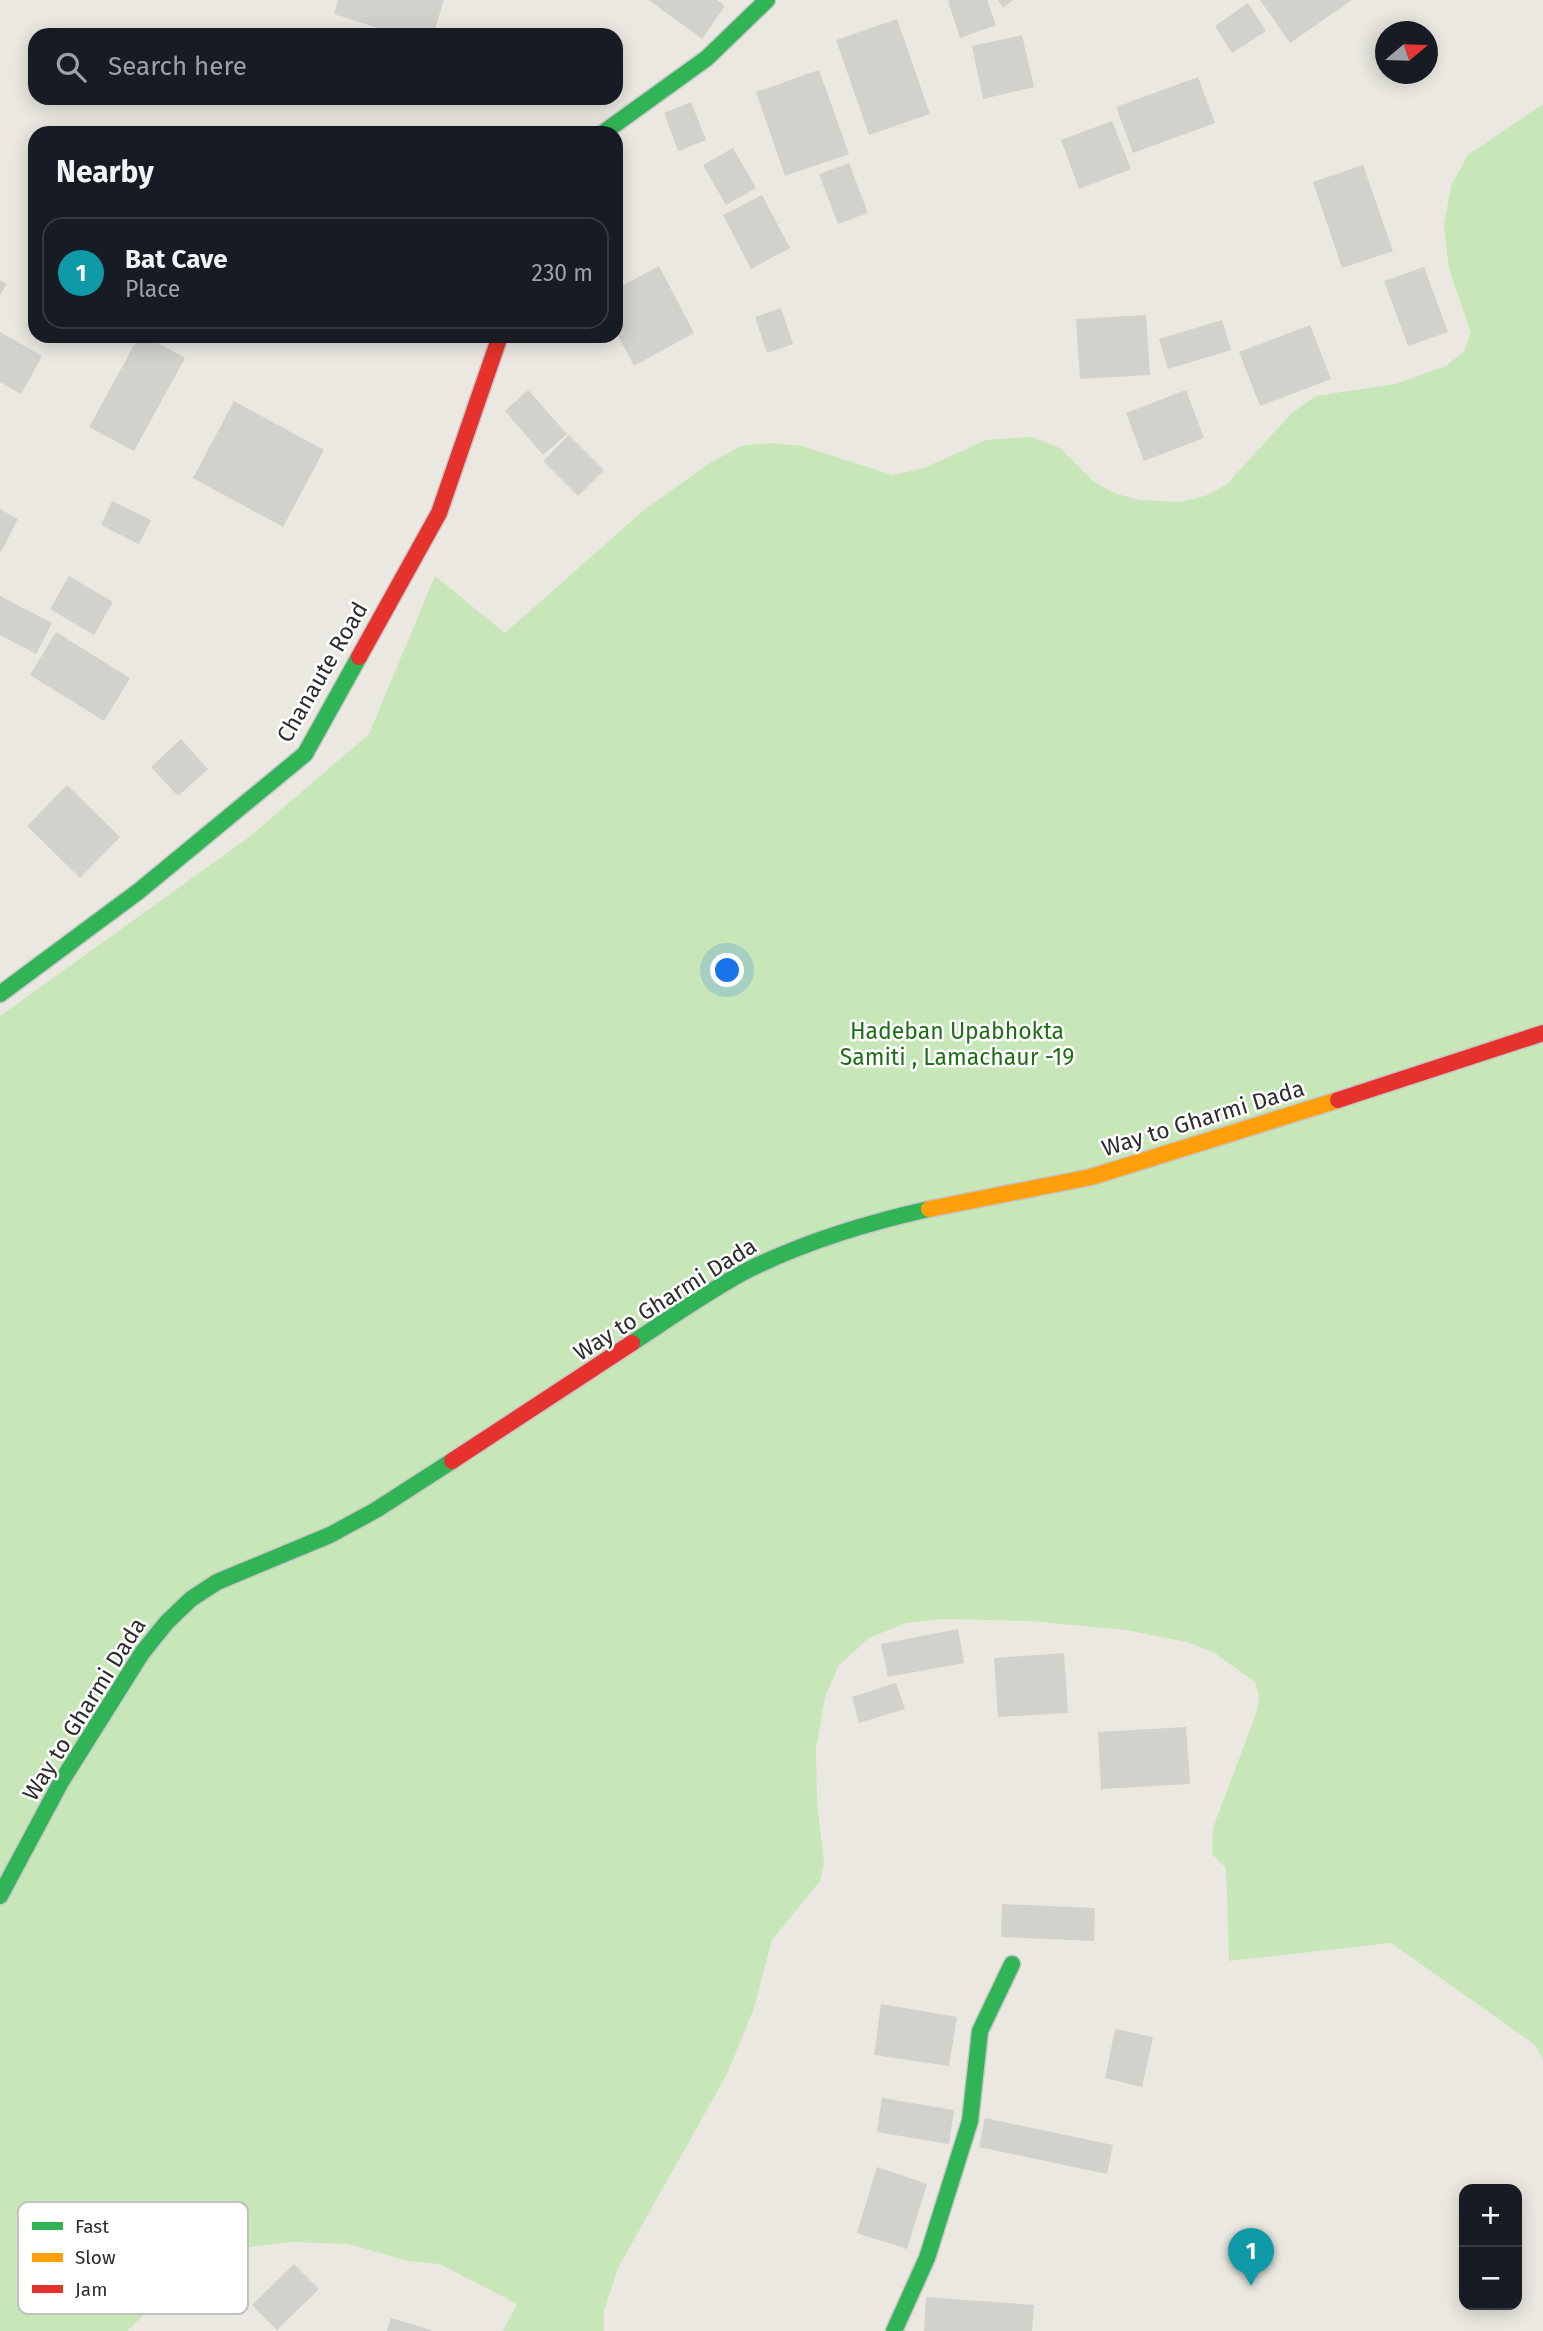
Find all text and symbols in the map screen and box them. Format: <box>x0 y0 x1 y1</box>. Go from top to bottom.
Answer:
north arrow <box>1375 21 1438 84</box>
search box <box>28 28 623 105</box>
icon: search <box>52 48 90 86</box>
text: Search here <box>108 51 247 82</box>
text: Nearby <box>56 154 154 190</box>
text: Bat Cave <box>125 244 228 275</box>
text: 1 <box>76 259 86 287</box>
text: 230 m <box>532 259 593 287</box>
text: Place <box>125 275 180 303</box>
street label: Chanaute Road <box>270 597 374 747</box>
your location <box>710 953 744 987</box>
park label: Hadeban Upabhokta Samiti , Lamachaur -19 <box>840 1017 1074 1071</box>
street label: Way to Gharmi Dada <box>1098 1074 1308 1162</box>
street label: Way to Gharmi Dada <box>568 1231 762 1367</box>
street label: Way to Gharmi Dada <box>16 1612 152 1806</box>
map controls <box>1459 2184 1522 2310</box>
button: + <box>1459 2184 1522 2247</box>
legend <box>18 2202 248 2314</box>
text: Fast <box>75 2215 109 2238</box>
pin: 1 <box>1228 2228 1274 2286</box>
text: Slow <box>75 2246 116 2269</box>
button: − <box>1459 2247 1522 2310</box>
text: Jam <box>75 2278 107 2301</box>

